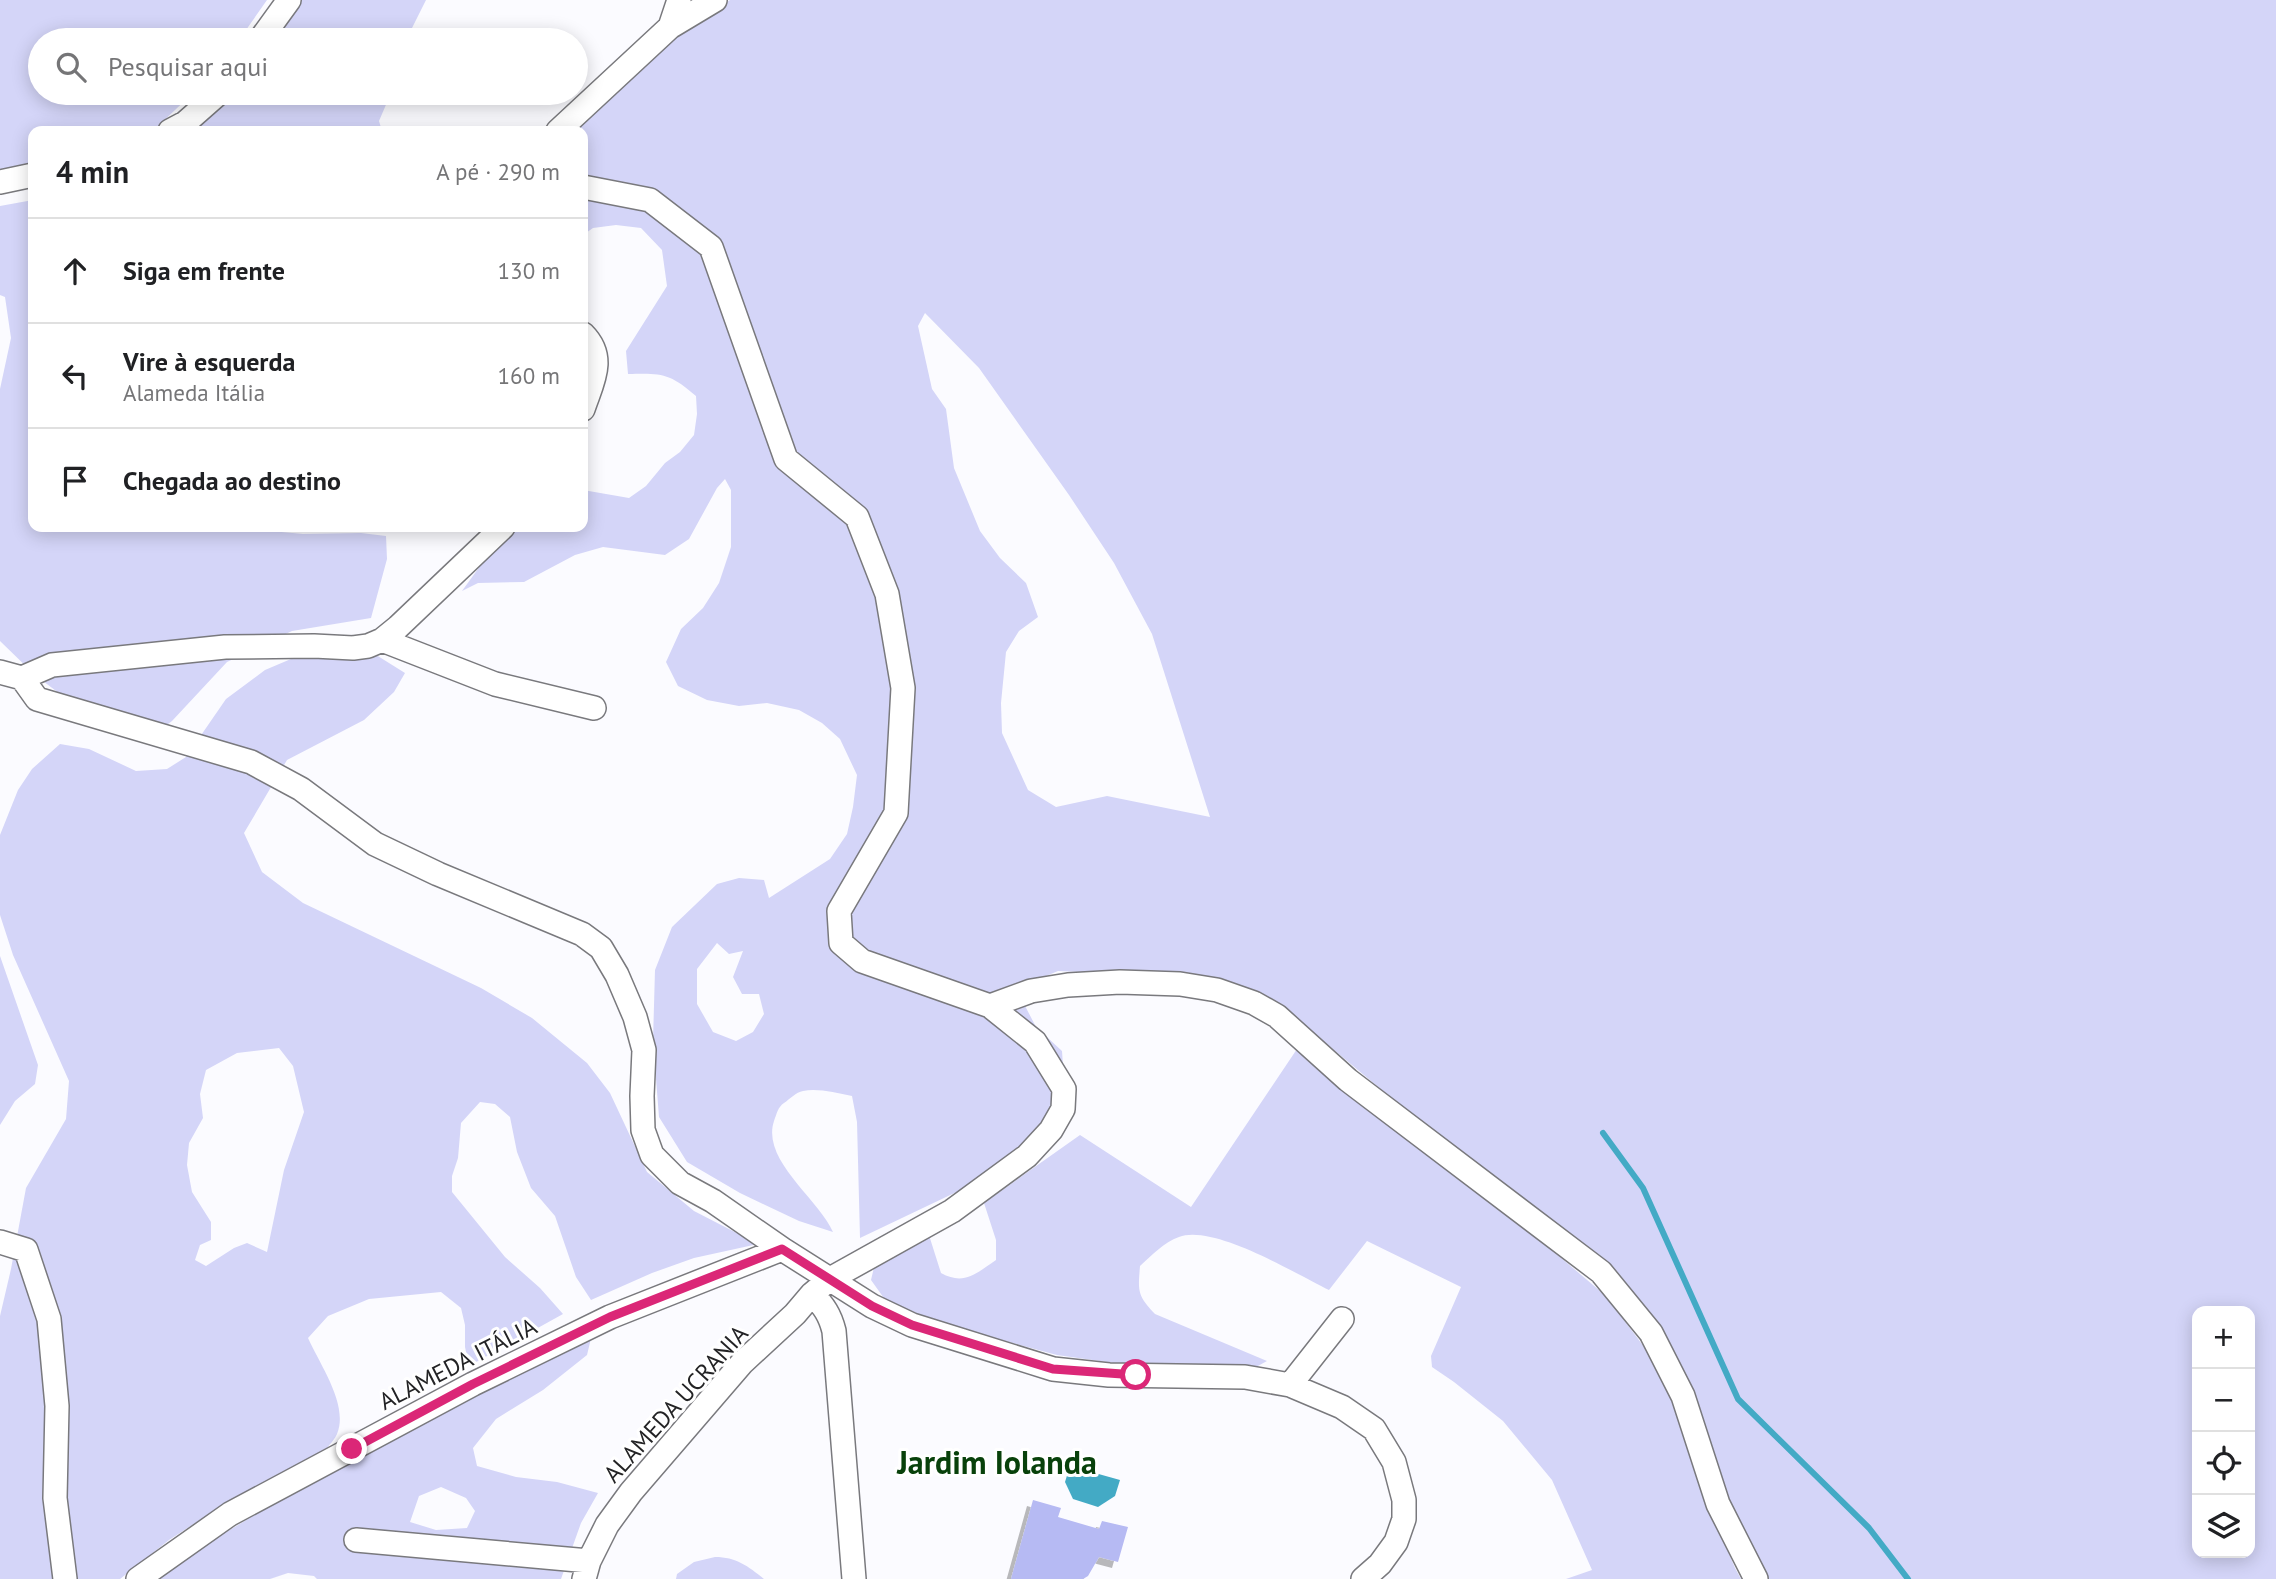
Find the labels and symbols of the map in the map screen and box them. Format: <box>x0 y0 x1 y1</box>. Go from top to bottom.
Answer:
street label: ALAMEDA ITÁLIA <box>374 1310 542 1417</box>
street label: ALAMEDA UCRANIA <box>597 1319 754 1489</box>
route start <box>1120 1359 1151 1390</box>
route end <box>336 1433 367 1464</box>
district label: Jardim Iolanda <box>896 1441 1097 1483</box>

